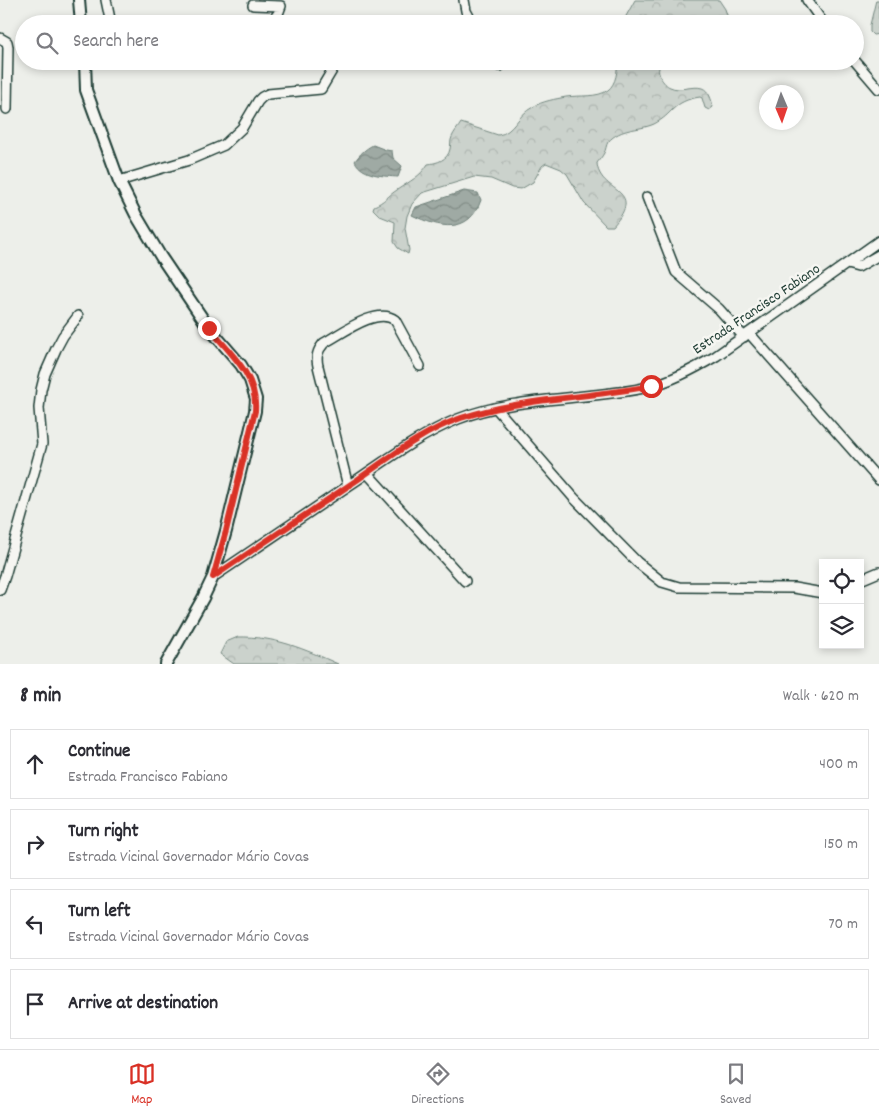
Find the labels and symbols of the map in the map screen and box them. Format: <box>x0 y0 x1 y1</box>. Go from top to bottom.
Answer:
north arrow <box>759 85 804 130</box>
street label: Estrada Francisco Fabiano <box>689 259 826 361</box>
route end <box>198 317 221 340</box>
route start <box>640 375 663 398</box>

